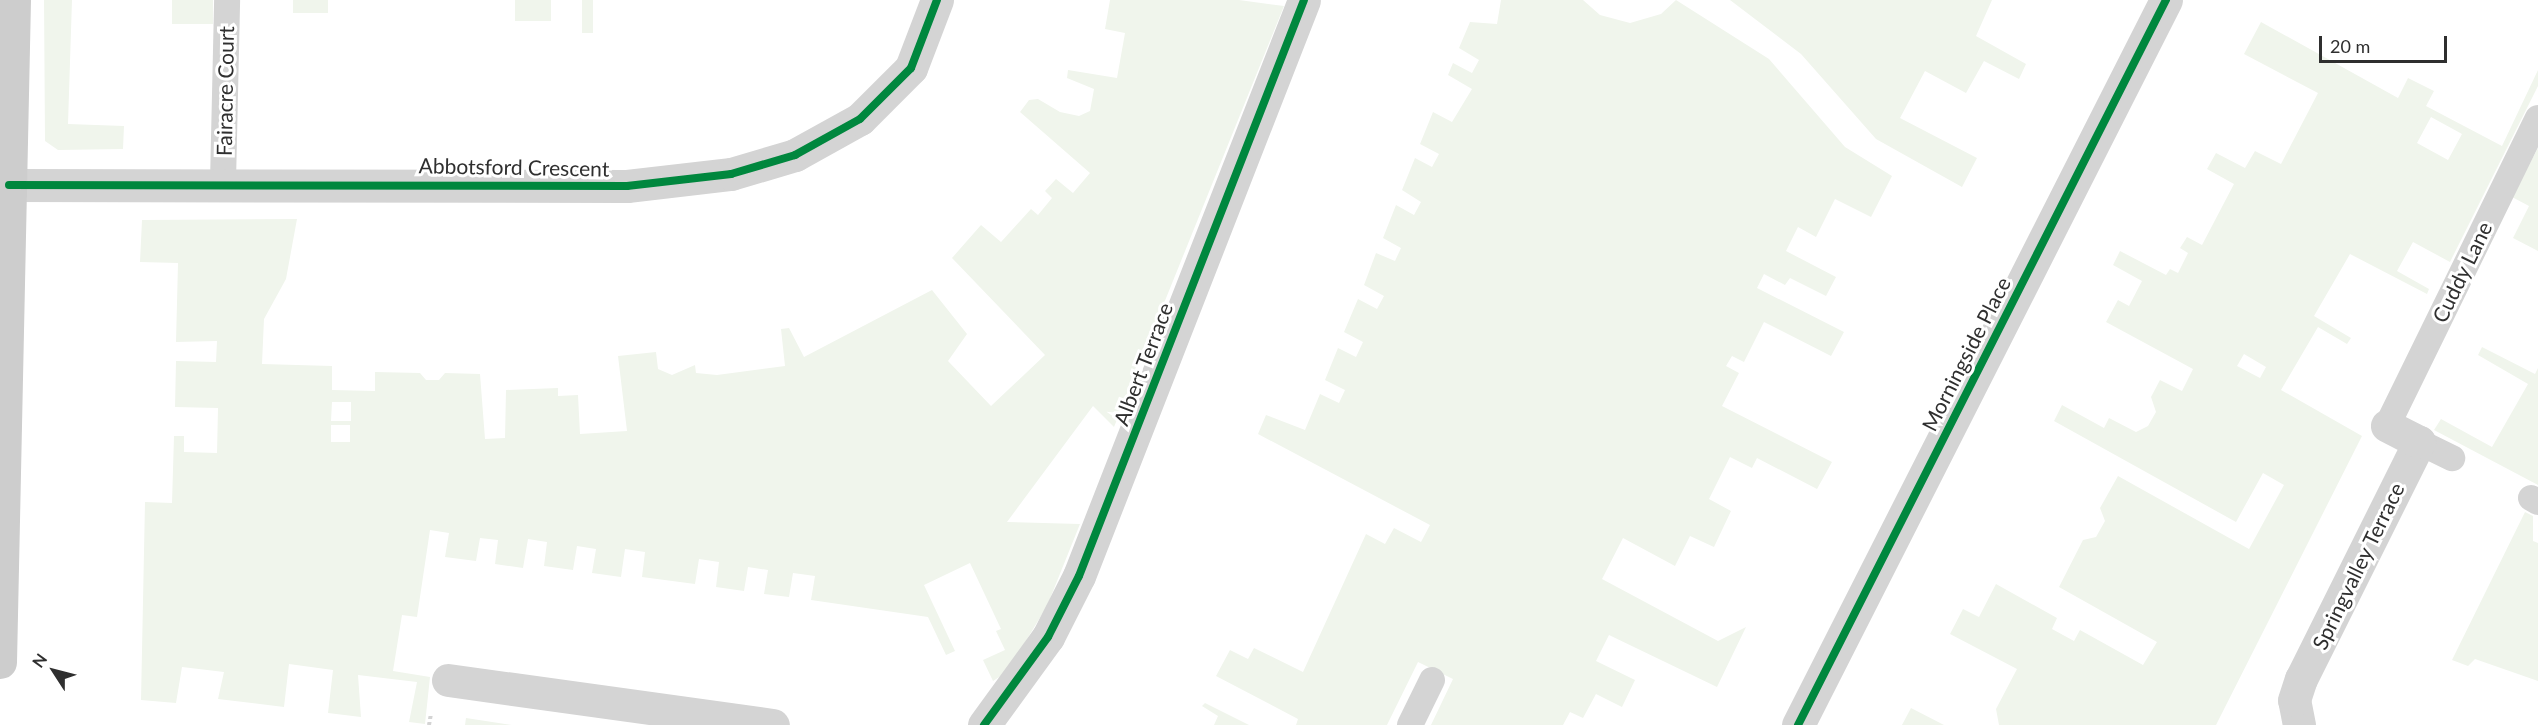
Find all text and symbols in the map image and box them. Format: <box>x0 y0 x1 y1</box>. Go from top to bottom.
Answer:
scale bar <box>2322 24 2450 62</box>
street label: Fairacre Court <box>211 26 239 156</box>
text: 20 m <box>2330 35 2370 57</box>
street label: Abbotsford Crescent <box>418 153 610 181</box>
street label: Cuddy Lane <box>2427 217 2497 327</box>
street label: Morningside Place <box>1916 273 2016 435</box>
street label: Albert Terrace <box>1108 299 1178 429</box>
street label: Springvalley Terrace <box>2306 478 2410 654</box>
north arrow <box>24 641 84 701</box>
text: N <box>28 650 50 671</box>

